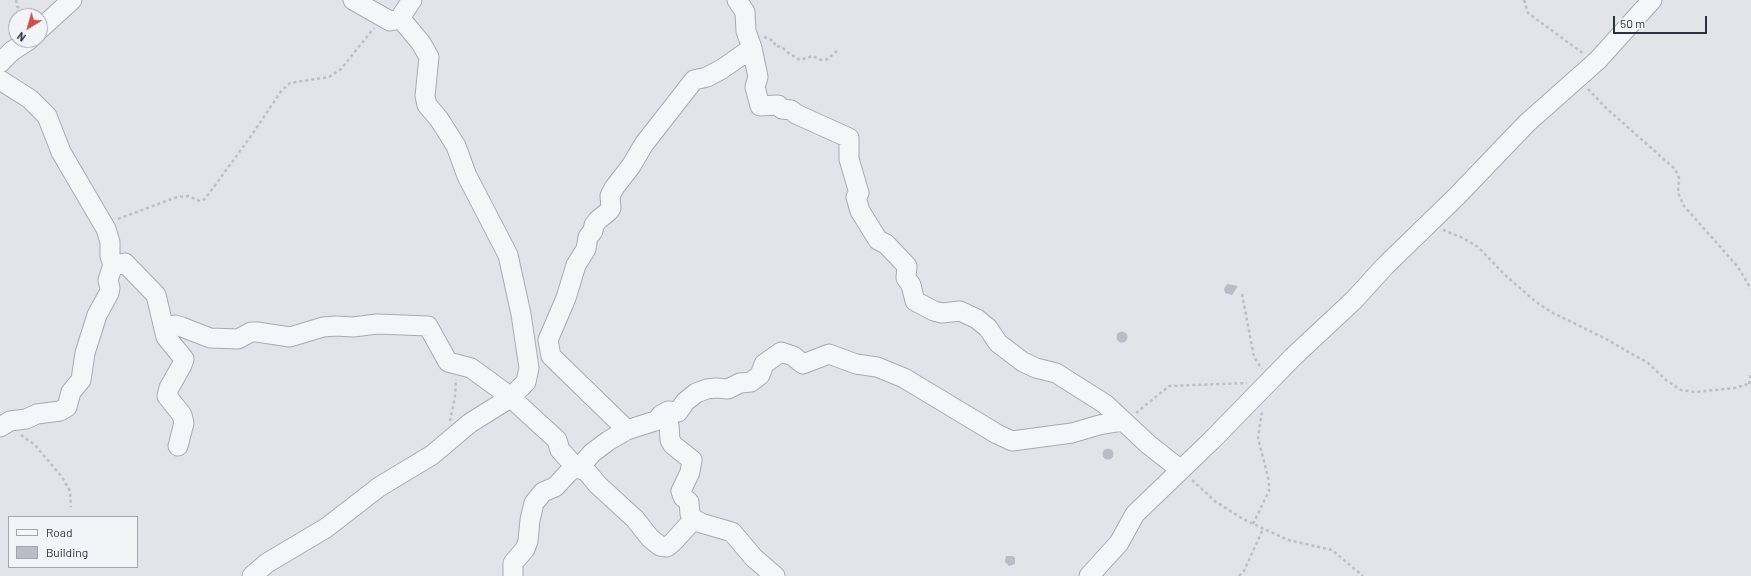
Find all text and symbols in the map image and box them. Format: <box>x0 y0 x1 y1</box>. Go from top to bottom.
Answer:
north arrow <box>8 8 48 48</box>
scale bar <box>1615 8 1709 34</box>
text: 50 m <box>1620 16 1645 30</box>
text: N <box>14 30 28 45</box>
legend <box>8 516 138 568</box>
text: Road <box>46 525 73 539</box>
text: Building <box>46 545 88 559</box>

